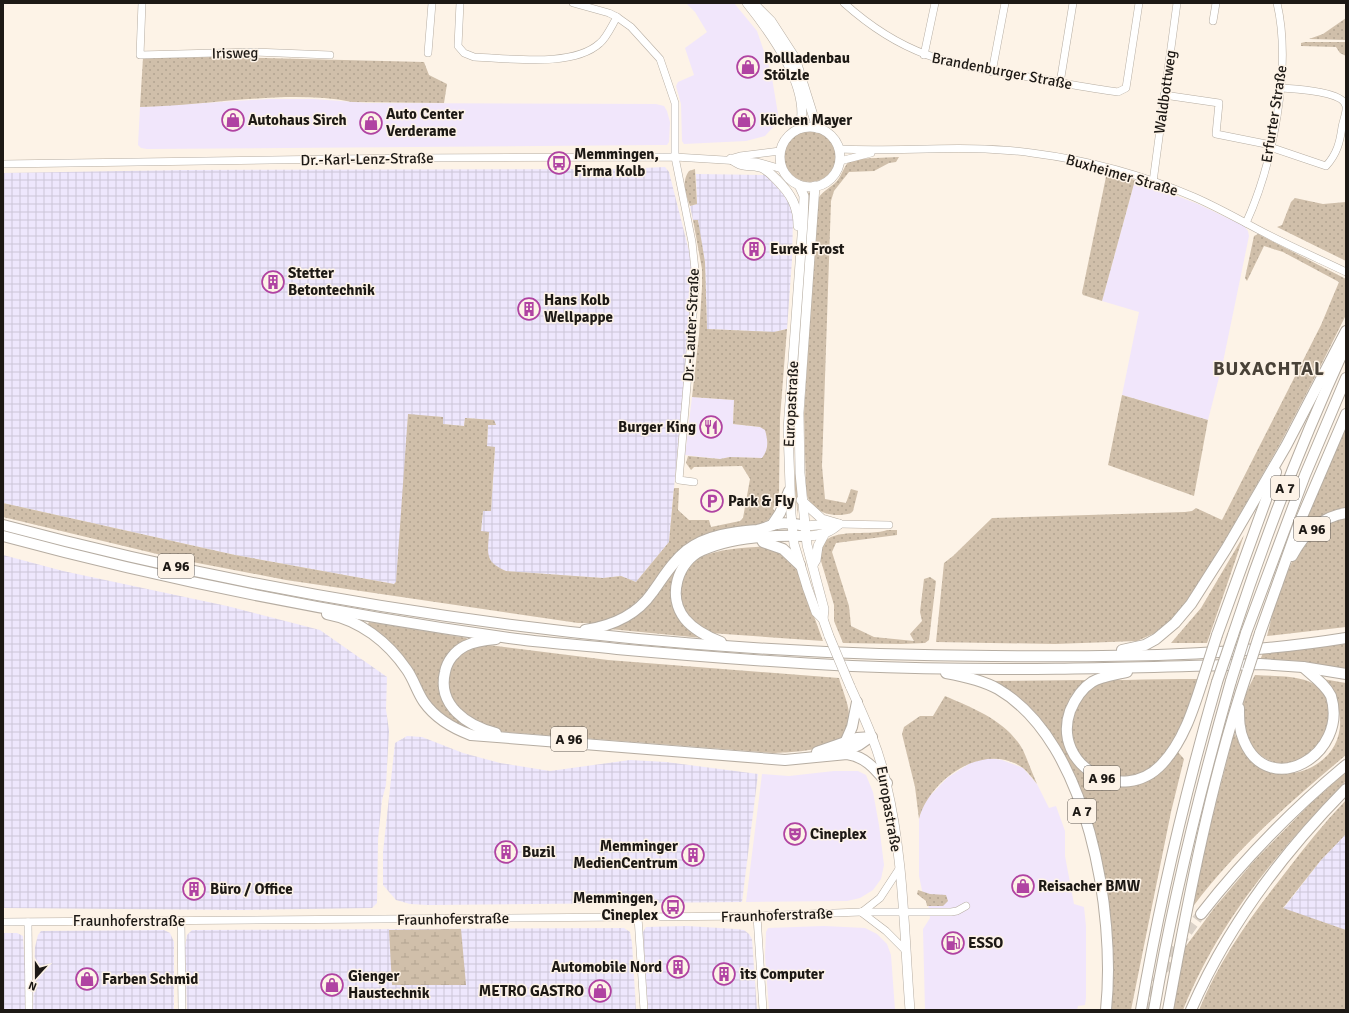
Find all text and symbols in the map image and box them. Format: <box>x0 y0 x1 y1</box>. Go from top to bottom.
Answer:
street label: Irisweg <box>211 44 259 62</box>
place label: Rollladenbau Stölzle <box>764 49 850 84</box>
street label: Brandenburger Straße <box>930 49 1074 93</box>
street label: Waldbottweg <box>1150 49 1180 135</box>
shop icon: Rollladenbau Stölzle <box>735 54 761 80</box>
street label: Erfurter Straße <box>1257 64 1291 164</box>
place label: Auto Center Verderame <box>386 105 464 140</box>
shop icon: Autohaus Sirch <box>220 107 246 133</box>
shop icon: Küchen Mayer <box>731 107 757 133</box>
shop icon: Auto Center Verderame <box>358 110 384 136</box>
place label: Autohaus Sirch <box>248 111 347 129</box>
place label: Küchen Mayer <box>760 111 852 129</box>
place label: Memmingen, Firma Kolb <box>574 145 659 180</box>
street label: Dr.-Karl-Lenz-Straße <box>300 149 434 169</box>
bus stop icon: Memmingen, Firma Kolb <box>546 150 572 176</box>
street label: Buxheimer Straße <box>1064 150 1180 200</box>
building icon: Eurek Frost <box>741 236 767 262</box>
place label: Eurek Frost <box>770 240 845 258</box>
place label: Stetter Betontechnik <box>288 264 375 299</box>
street label: Dr.-Lauter-Straße <box>679 268 703 382</box>
building icon: Stetter Betontechnik <box>260 269 286 295</box>
place label: Hans Kolb Wellpappe <box>544 291 613 326</box>
building icon: Hans Kolb Wellpappe <box>516 296 542 322</box>
district label: BUXACHTAL <box>1213 357 1325 381</box>
street label: Europastraße <box>780 360 802 448</box>
restaurant icon: Burger King <box>698 414 724 440</box>
place label: Burger King <box>618 418 696 436</box>
road number: A 7 <box>1271 476 1299 500</box>
parking icon: Park & Fly <box>699 488 725 514</box>
place label: Park & Fly <box>728 492 795 510</box>
road number: A 96 <box>1294 517 1330 541</box>
road number: A 96 <box>158 554 194 578</box>
road number: A 96 <box>551 727 587 751</box>
street label: Europastraße <box>873 765 905 853</box>
road number: A 96 <box>1084 766 1120 790</box>
road number: A 7 <box>1068 799 1096 823</box>
theatre icon: Cineplex <box>782 821 808 847</box>
place label: Cineplex <box>810 825 867 843</box>
place label: Memminger MedienCentrum <box>573 837 678 872</box>
building icon: Buzil <box>493 839 519 865</box>
building icon: Memminger MedienCentrum <box>680 842 706 868</box>
place label: Buzil <box>522 843 556 861</box>
shop icon: Reisacher BMW <box>1010 873 1036 899</box>
building icon: Büro / Office <box>181 876 207 902</box>
place label: Reisacher BMW <box>1038 877 1141 895</box>
place label: Büro / Office <box>210 880 293 898</box>
place label: Memmingen, Cineplex <box>573 889 659 924</box>
bus stop icon: Memmingen, Cineplex <box>660 894 686 920</box>
street label: Fraunhoferstraße <box>721 904 833 926</box>
street label: Fraunhoferstraße <box>397 909 509 929</box>
street label: Fraunhoferstraße <box>73 912 185 930</box>
fuel station icon: ESSO <box>940 930 966 956</box>
place label: ESSO <box>968 934 1003 952</box>
building icon: Automobile Nord <box>665 954 691 980</box>
north arrow <box>16 957 56 997</box>
place label: Automobile Nord <box>551 958 662 976</box>
building icon: its Computer <box>711 961 737 987</box>
place label: its Computer <box>740 965 824 983</box>
shop icon: Farben Schmid <box>74 966 100 992</box>
place label: Gienger Haustechnik <box>348 967 430 1002</box>
place label: Farben Schmid <box>102 970 198 988</box>
shop icon: Gienger Haustechnik <box>319 972 345 998</box>
text: N <box>27 978 38 993</box>
shop icon: METRO GASTRO <box>587 978 613 1004</box>
place label: METRO GASTRO <box>479 982 584 1000</box>

